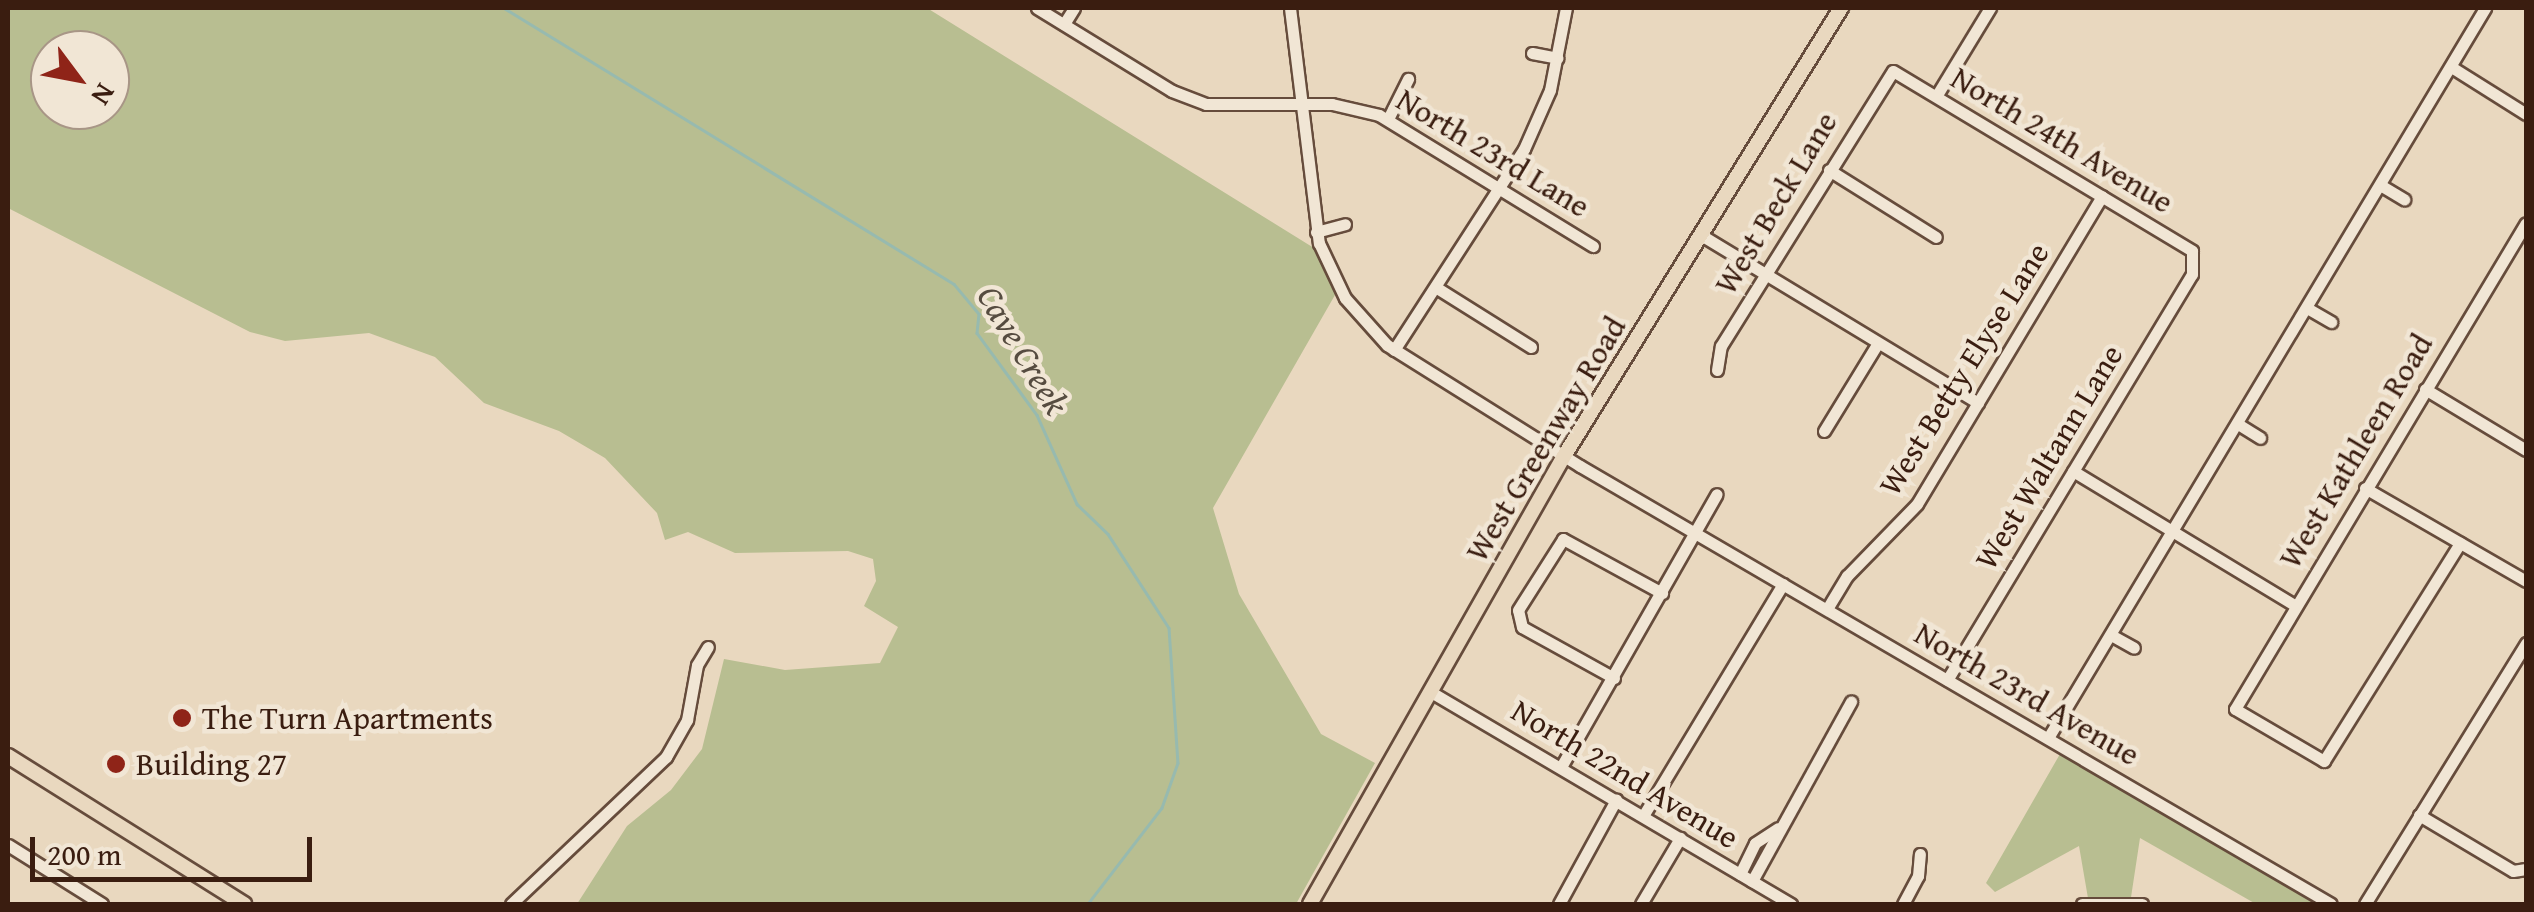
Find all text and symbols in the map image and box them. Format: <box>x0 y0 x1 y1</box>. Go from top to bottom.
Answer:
north arrow <box>30 30 130 130</box>
street label: North 24th Avenue <box>1944 59 2180 221</box>
text: N <box>82 76 127 114</box>
street label: North 23rd Lane <box>1390 80 1596 226</box>
street label: West Beck Lane <box>1707 105 1845 301</box>
street label: West Betty Elyse Lane <box>1871 236 2057 502</box>
water label: Cave Creek <box>968 278 1078 422</box>
street label: West Greenway Road <box>1458 310 1634 568</box>
street label: West Kathleen Road <box>2271 327 2441 575</box>
street label: West Waltann Lane <box>1967 338 2131 576</box>
street label: North 23rd Avenue <box>1908 614 2146 774</box>
street label: North 22nd Avenue <box>1505 691 1745 857</box>
place label: The Turn Apartments <box>202 699 493 737</box>
marker: The Turn Apartments <box>171 707 193 729</box>
place label: Building 27 <box>136 745 287 783</box>
marker: Building 27 <box>105 753 127 775</box>
scale bar <box>35 817 318 879</box>
text: 200 m <box>47 832 121 876</box>

